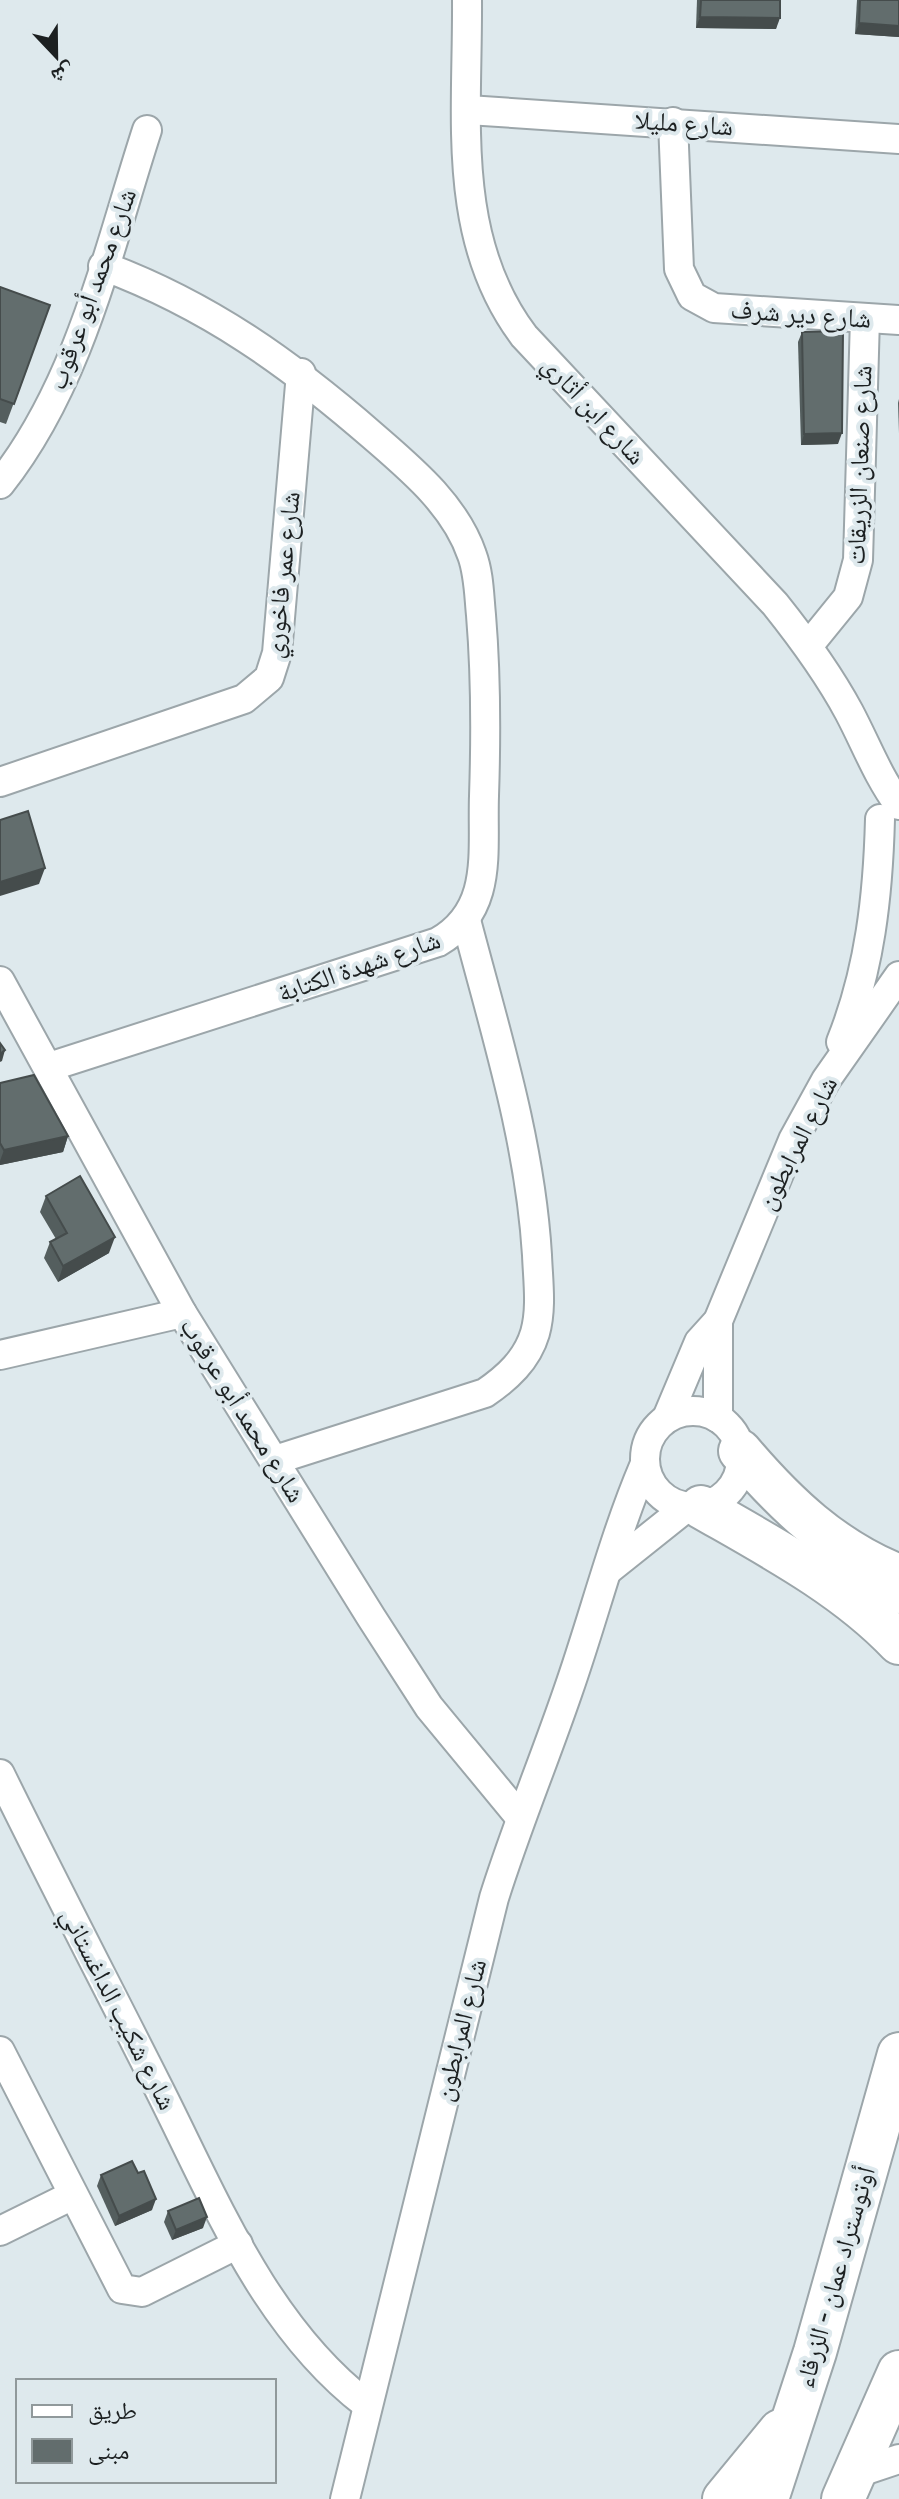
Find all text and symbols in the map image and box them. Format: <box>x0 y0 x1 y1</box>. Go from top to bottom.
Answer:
north arrow <box>16 16 96 96</box>
text: ش <box>47 57 79 91</box>
street label: شارع مليلا <box>634 104 734 142</box>
street label: شارع محمد أبو عرقوب <box>41 184 143 394</box>
street label: شارع دير شرف <box>730 293 872 335</box>
street label: شارع ابن أثاري <box>532 349 653 474</box>
street label: شارع صنعان الزريقات <box>840 365 878 565</box>
street label: شارع عمر فاخوري <box>257 490 311 661</box>
street label: شارع شهدة الكتابة <box>274 923 444 1009</box>
street label: شارع المرابطون <box>750 1071 844 1215</box>
street label: شارع محمد أبو عرقوب <box>173 1312 313 1508</box>
street label: شارع شكيب الداغستاني <box>50 1903 184 2117</box>
street label: شارع المرابطون <box>427 1956 493 2104</box>
street label: أوتوستراد عمان - الزرقاء <box>788 2163 882 2391</box>
legend <box>16 2379 276 2483</box>
text: طريق <box>88 2396 137 2425</box>
text: مبنى <box>88 2436 129 2465</box>

